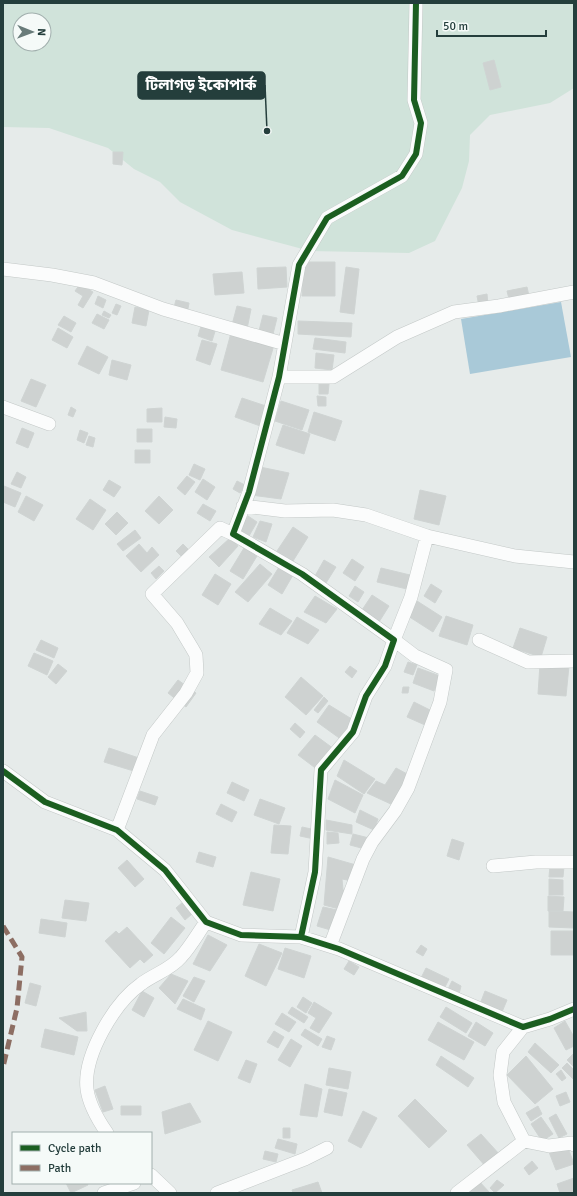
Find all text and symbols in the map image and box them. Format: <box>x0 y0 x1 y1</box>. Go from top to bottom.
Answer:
north arrow <box>12 12 52 52</box>
scale bar <box>437 12 546 38</box>
text: 50 m <box>443 19 468 34</box>
text: N <box>35 28 48 36</box>
callout: টিলাগড় ইকোপার্ক <box>138 72 265 99</box>
text: টিলাগড় ইকোপার্ক <box>145 75 257 94</box>
legend <box>12 1132 152 1184</box>
text: Cycle path <box>48 1141 101 1156</box>
text: Path <box>48 1161 71 1176</box>

